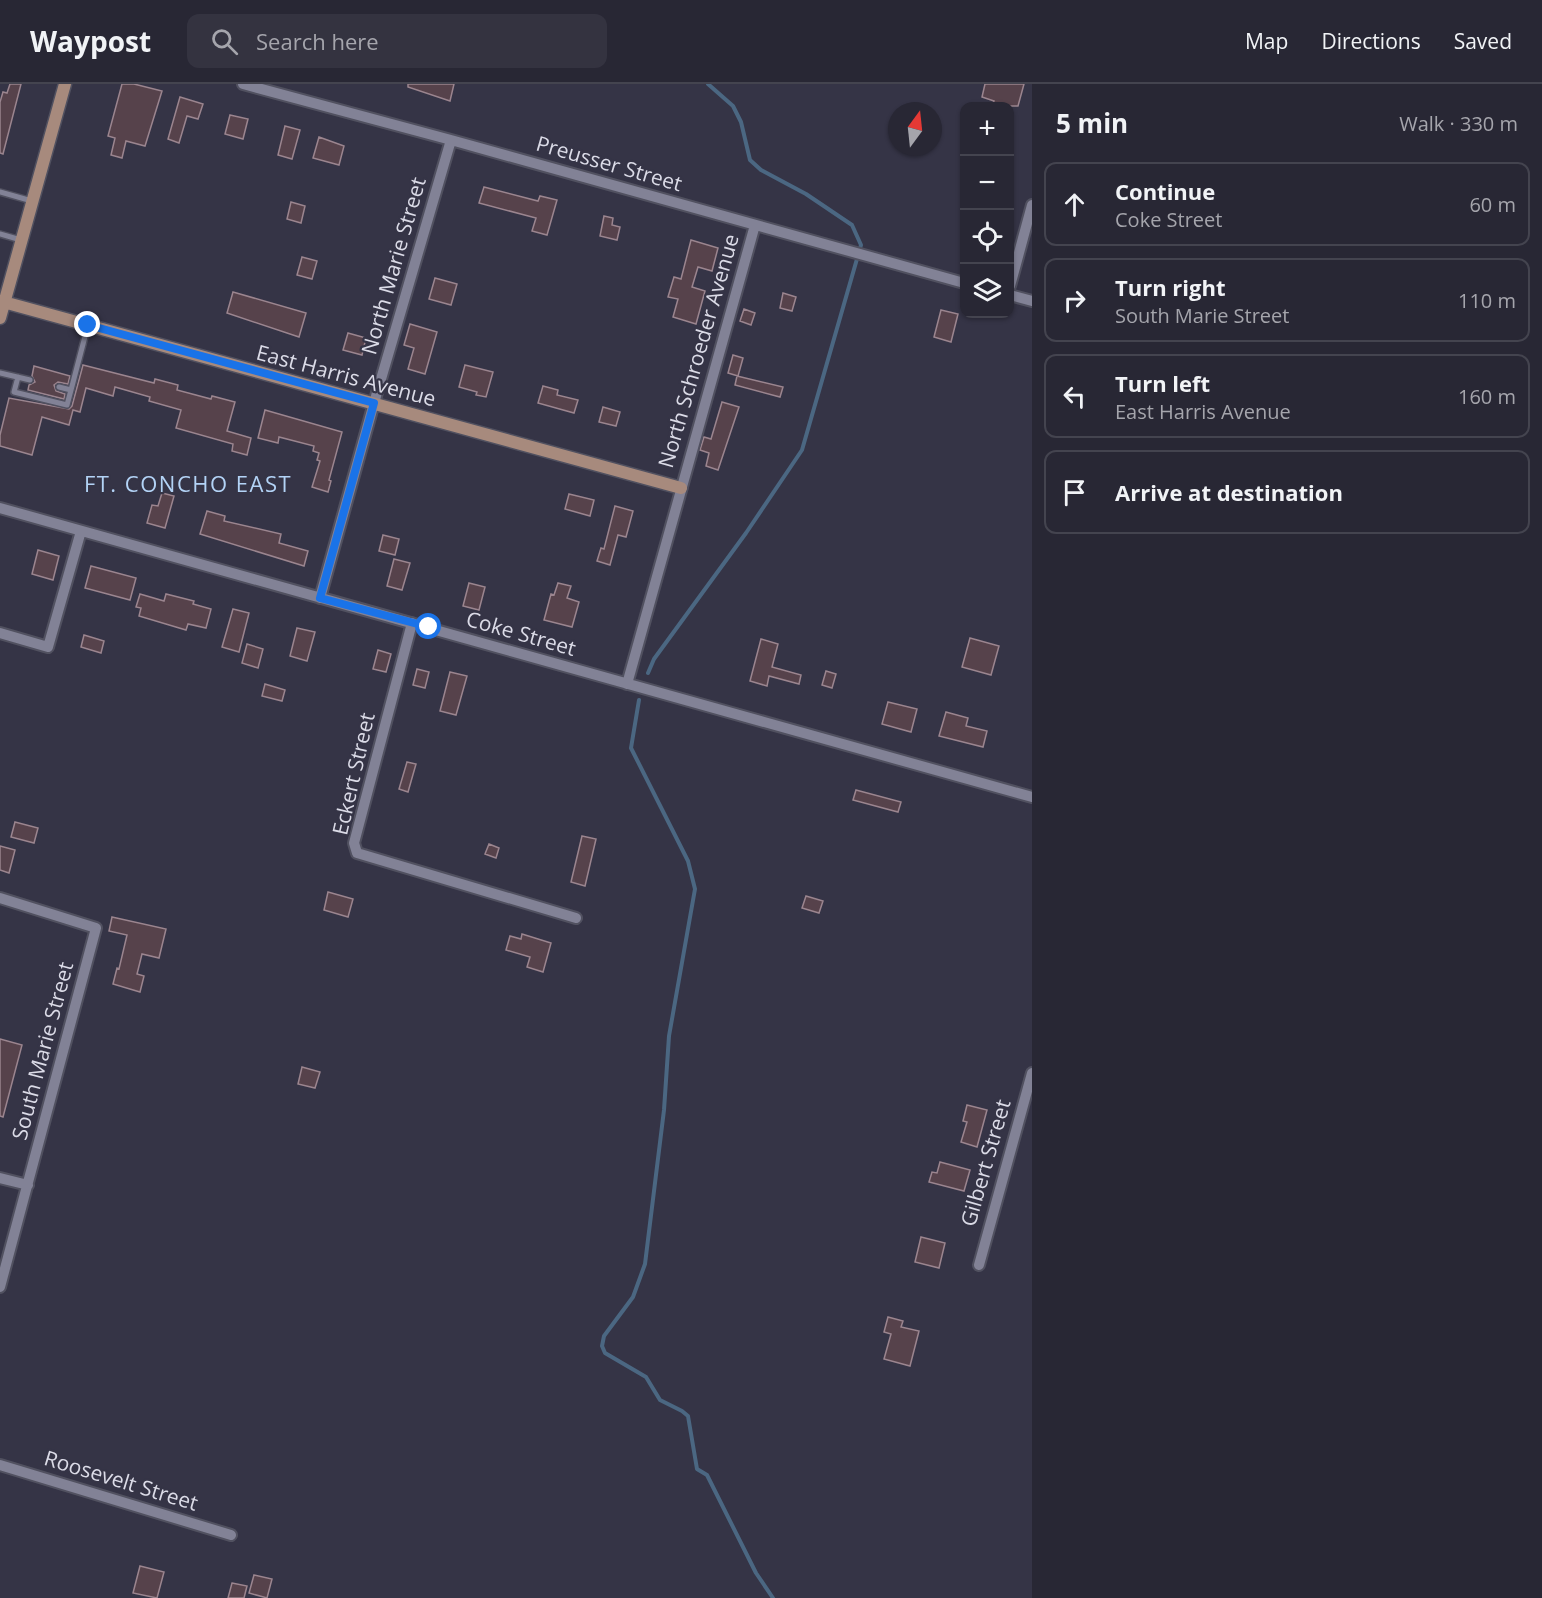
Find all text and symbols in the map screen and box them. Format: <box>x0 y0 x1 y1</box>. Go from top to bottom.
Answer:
search box <box>187 14 607 68</box>
text: Waypost <box>30 22 151 60</box>
icon: search <box>208 25 241 58</box>
text: Search here <box>256 26 379 56</box>
text: Map <box>1245 27 1288 55</box>
text: Directions <box>1321 27 1421 55</box>
text: Saved <box>1454 27 1512 55</box>
north arrow <box>888 102 942 156</box>
map controls <box>960 102 1014 318</box>
button: + <box>960 102 1014 156</box>
text: 5 min <box>1056 105 1128 141</box>
text: Walk · 330 m <box>1399 110 1518 137</box>
street label: Preusser Street <box>533 129 685 197</box>
button: − <box>960 156 1014 210</box>
street label: North Marie Street <box>354 174 432 358</box>
text: Continue <box>1115 176 1215 206</box>
icon: ahead <box>1058 188 1091 221</box>
text: 60 m <box>1469 191 1516 218</box>
text: Coke Street <box>1115 206 1222 233</box>
button: locate <box>960 210 1014 264</box>
street label: North Schroeder Avenue <box>651 231 745 471</box>
button: layers <box>960 264 1014 318</box>
text: Turn right <box>1115 272 1226 302</box>
icon: right <box>1058 284 1091 317</box>
text: 110 m <box>1458 287 1516 314</box>
text: South Marie Street <box>1115 302 1289 329</box>
route end <box>74 311 100 337</box>
street label: East Harris Avenue <box>254 338 439 412</box>
text: Turn left <box>1115 368 1210 398</box>
icon: left <box>1058 380 1091 413</box>
text: 160 m <box>1458 383 1516 410</box>
text: East Harris Avenue <box>1115 398 1291 425</box>
district label: FT. CONCHO EAST <box>84 468 292 498</box>
icon: arrive <box>1058 476 1091 509</box>
text: Arrive at destination <box>1115 477 1343 507</box>
street label: Coke Street <box>463 604 579 662</box>
route start <box>415 613 441 639</box>
street label: Eckert Street <box>325 710 381 838</box>
street label: South Marie Street <box>5 959 79 1143</box>
street label: Gilbert Street <box>954 1096 1017 1229</box>
street label: Roosevelt Street <box>41 1443 202 1517</box>

